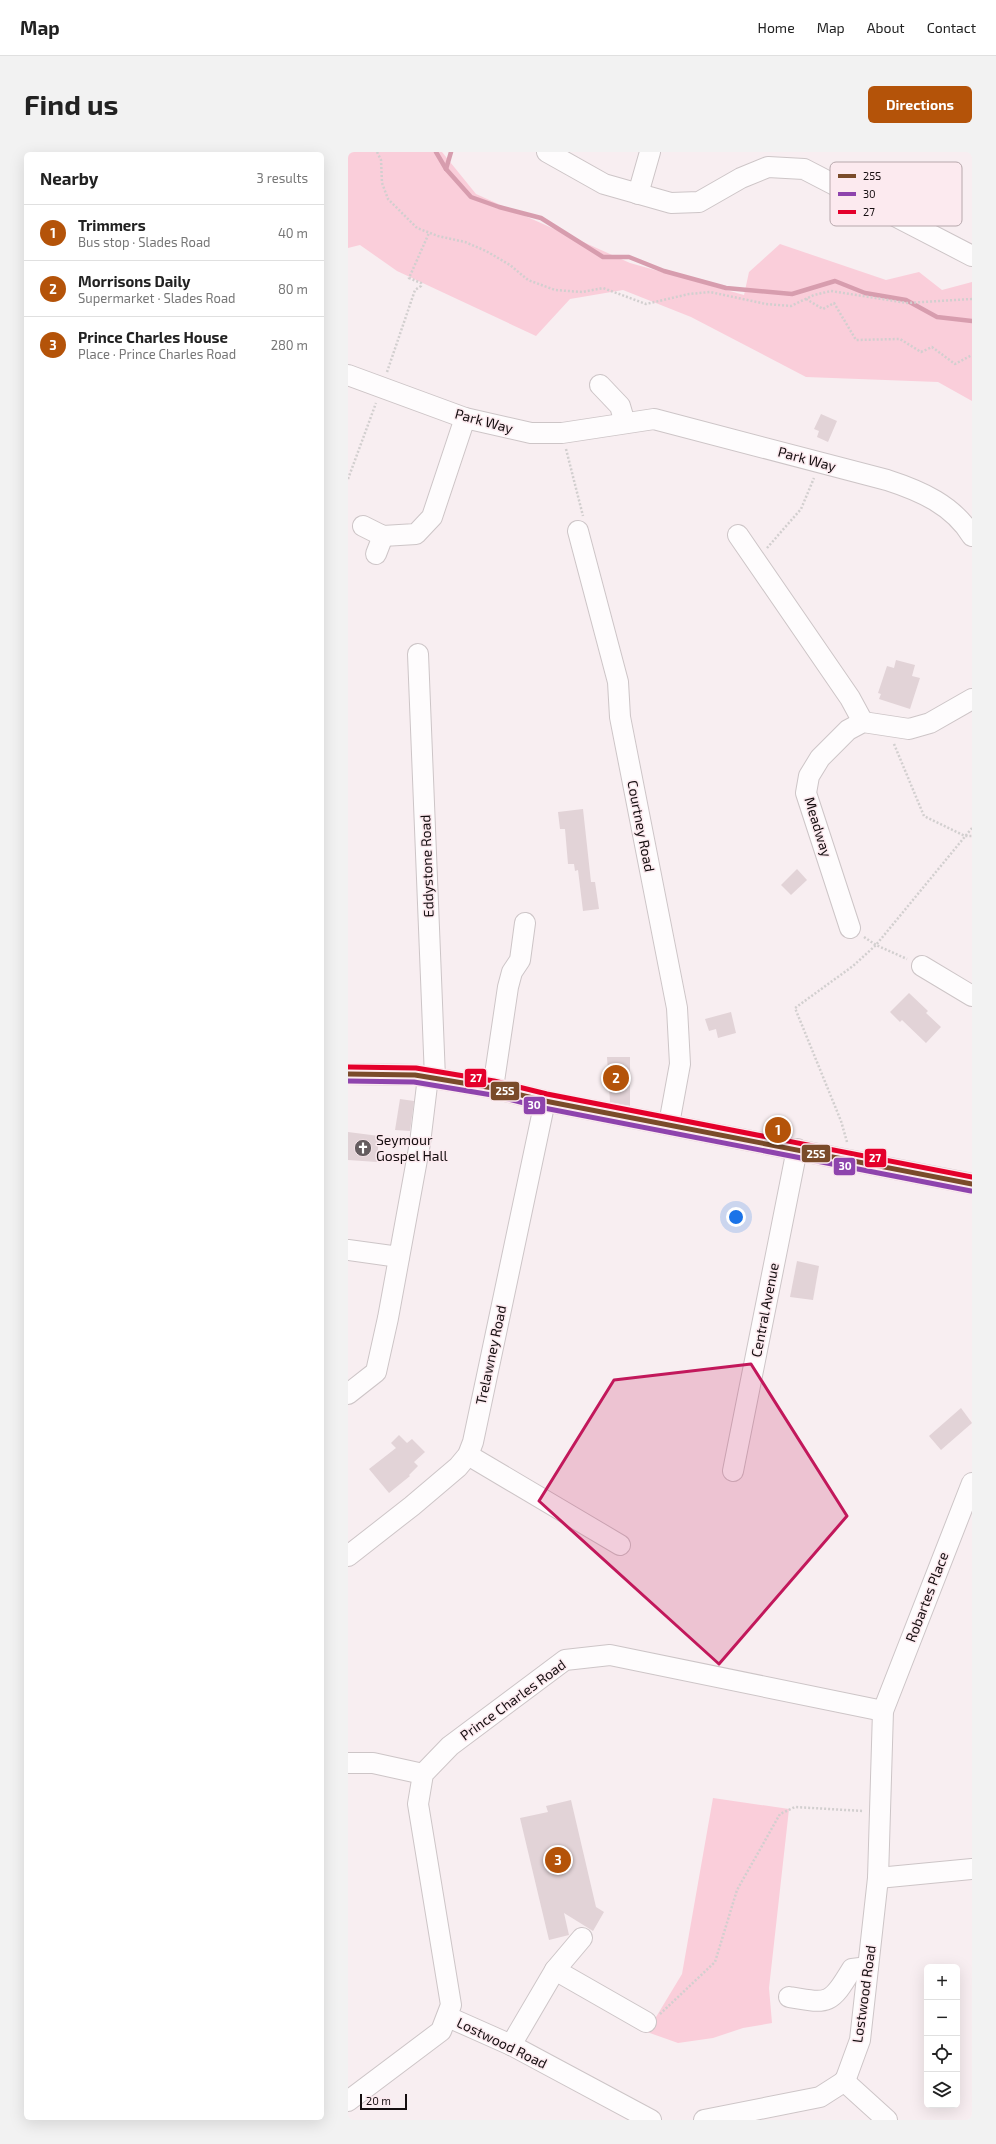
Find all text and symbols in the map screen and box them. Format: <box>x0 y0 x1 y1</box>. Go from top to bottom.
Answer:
text: Map <box>20 16 60 39</box>
text: Home <box>758 19 795 36</box>
text: Map <box>817 19 845 36</box>
text: About <box>867 19 905 36</box>
text: Contact <box>927 19 976 36</box>
button: Directions <box>868 86 972 123</box>
text: Find us <box>24 87 118 121</box>
legend <box>830 162 962 226</box>
text: Nearby <box>40 168 98 188</box>
text: 25S <box>863 169 881 182</box>
text: 3 results <box>257 170 308 186</box>
text: 30 <box>863 187 876 200</box>
text: 27 <box>863 205 875 218</box>
text: Trimmers <box>78 216 146 234</box>
text: 1 <box>50 225 56 241</box>
text: 40 m <box>278 225 308 241</box>
text: Bus stop · Slades Road <box>78 234 210 250</box>
text: Morrisons Daily <box>78 272 191 290</box>
text: 2 <box>49 281 57 297</box>
text: 80 m <box>278 281 308 297</box>
text: Supermarket · Slades Road <box>78 290 236 306</box>
text: Prince Charles House <box>78 328 228 346</box>
text: 3 <box>49 337 57 353</box>
text: 280 m <box>271 337 308 353</box>
text: Place · Prince Charles Road <box>78 346 236 362</box>
street label: Park Way <box>453 405 516 437</box>
street label: Park Way <box>776 443 839 475</box>
street label: Courtney Road <box>624 779 659 873</box>
street label: Meadway <box>801 795 836 860</box>
street label: Eddystone Road <box>416 814 437 918</box>
pin: 2 <box>603 1063 629 1093</box>
line badge: 27 <box>464 1068 487 1088</box>
text: 27 <box>470 1071 482 1084</box>
line badge: 25S <box>490 1081 520 1101</box>
text: 25S <box>496 1084 515 1097</box>
line badge: 30 <box>523 1096 546 1115</box>
text: 30 <box>527 1098 541 1111</box>
pin: 1 <box>765 1115 791 1145</box>
place label: Seymour Gospel Hall <box>376 1131 449 1164</box>
church icon: Seymour Gospel Hall <box>353 1138 373 1158</box>
line badge: 25S <box>801 1144 831 1163</box>
text: 25S <box>807 1147 826 1160</box>
line badge: 27 <box>864 1148 887 1168</box>
text: 27 <box>869 1151 881 1164</box>
line badge: 30 <box>833 1157 856 1176</box>
text: 30 <box>838 1159 852 1172</box>
your location <box>726 1207 746 1227</box>
street label: Central Avenue <box>747 1261 782 1359</box>
street label: Trelawney Road <box>472 1304 509 1406</box>
street label: Robartes Place <box>902 1549 952 1644</box>
street label: Prince Charles Road <box>457 1656 569 1744</box>
pin: 3 <box>545 1845 571 1875</box>
street label: Lostwood Road <box>848 1944 879 2044</box>
map controls <box>924 1964 960 2108</box>
button: + <box>924 1964 960 2000</box>
button: − <box>924 2000 960 2036</box>
street label: Lostwood Road <box>454 2013 550 2072</box>
button: locate <box>924 2036 960 2072</box>
button: layers <box>924 2072 960 2108</box>
scale bar <box>360 2092 407 2111</box>
text: 20 m <box>366 2094 391 2107</box>

